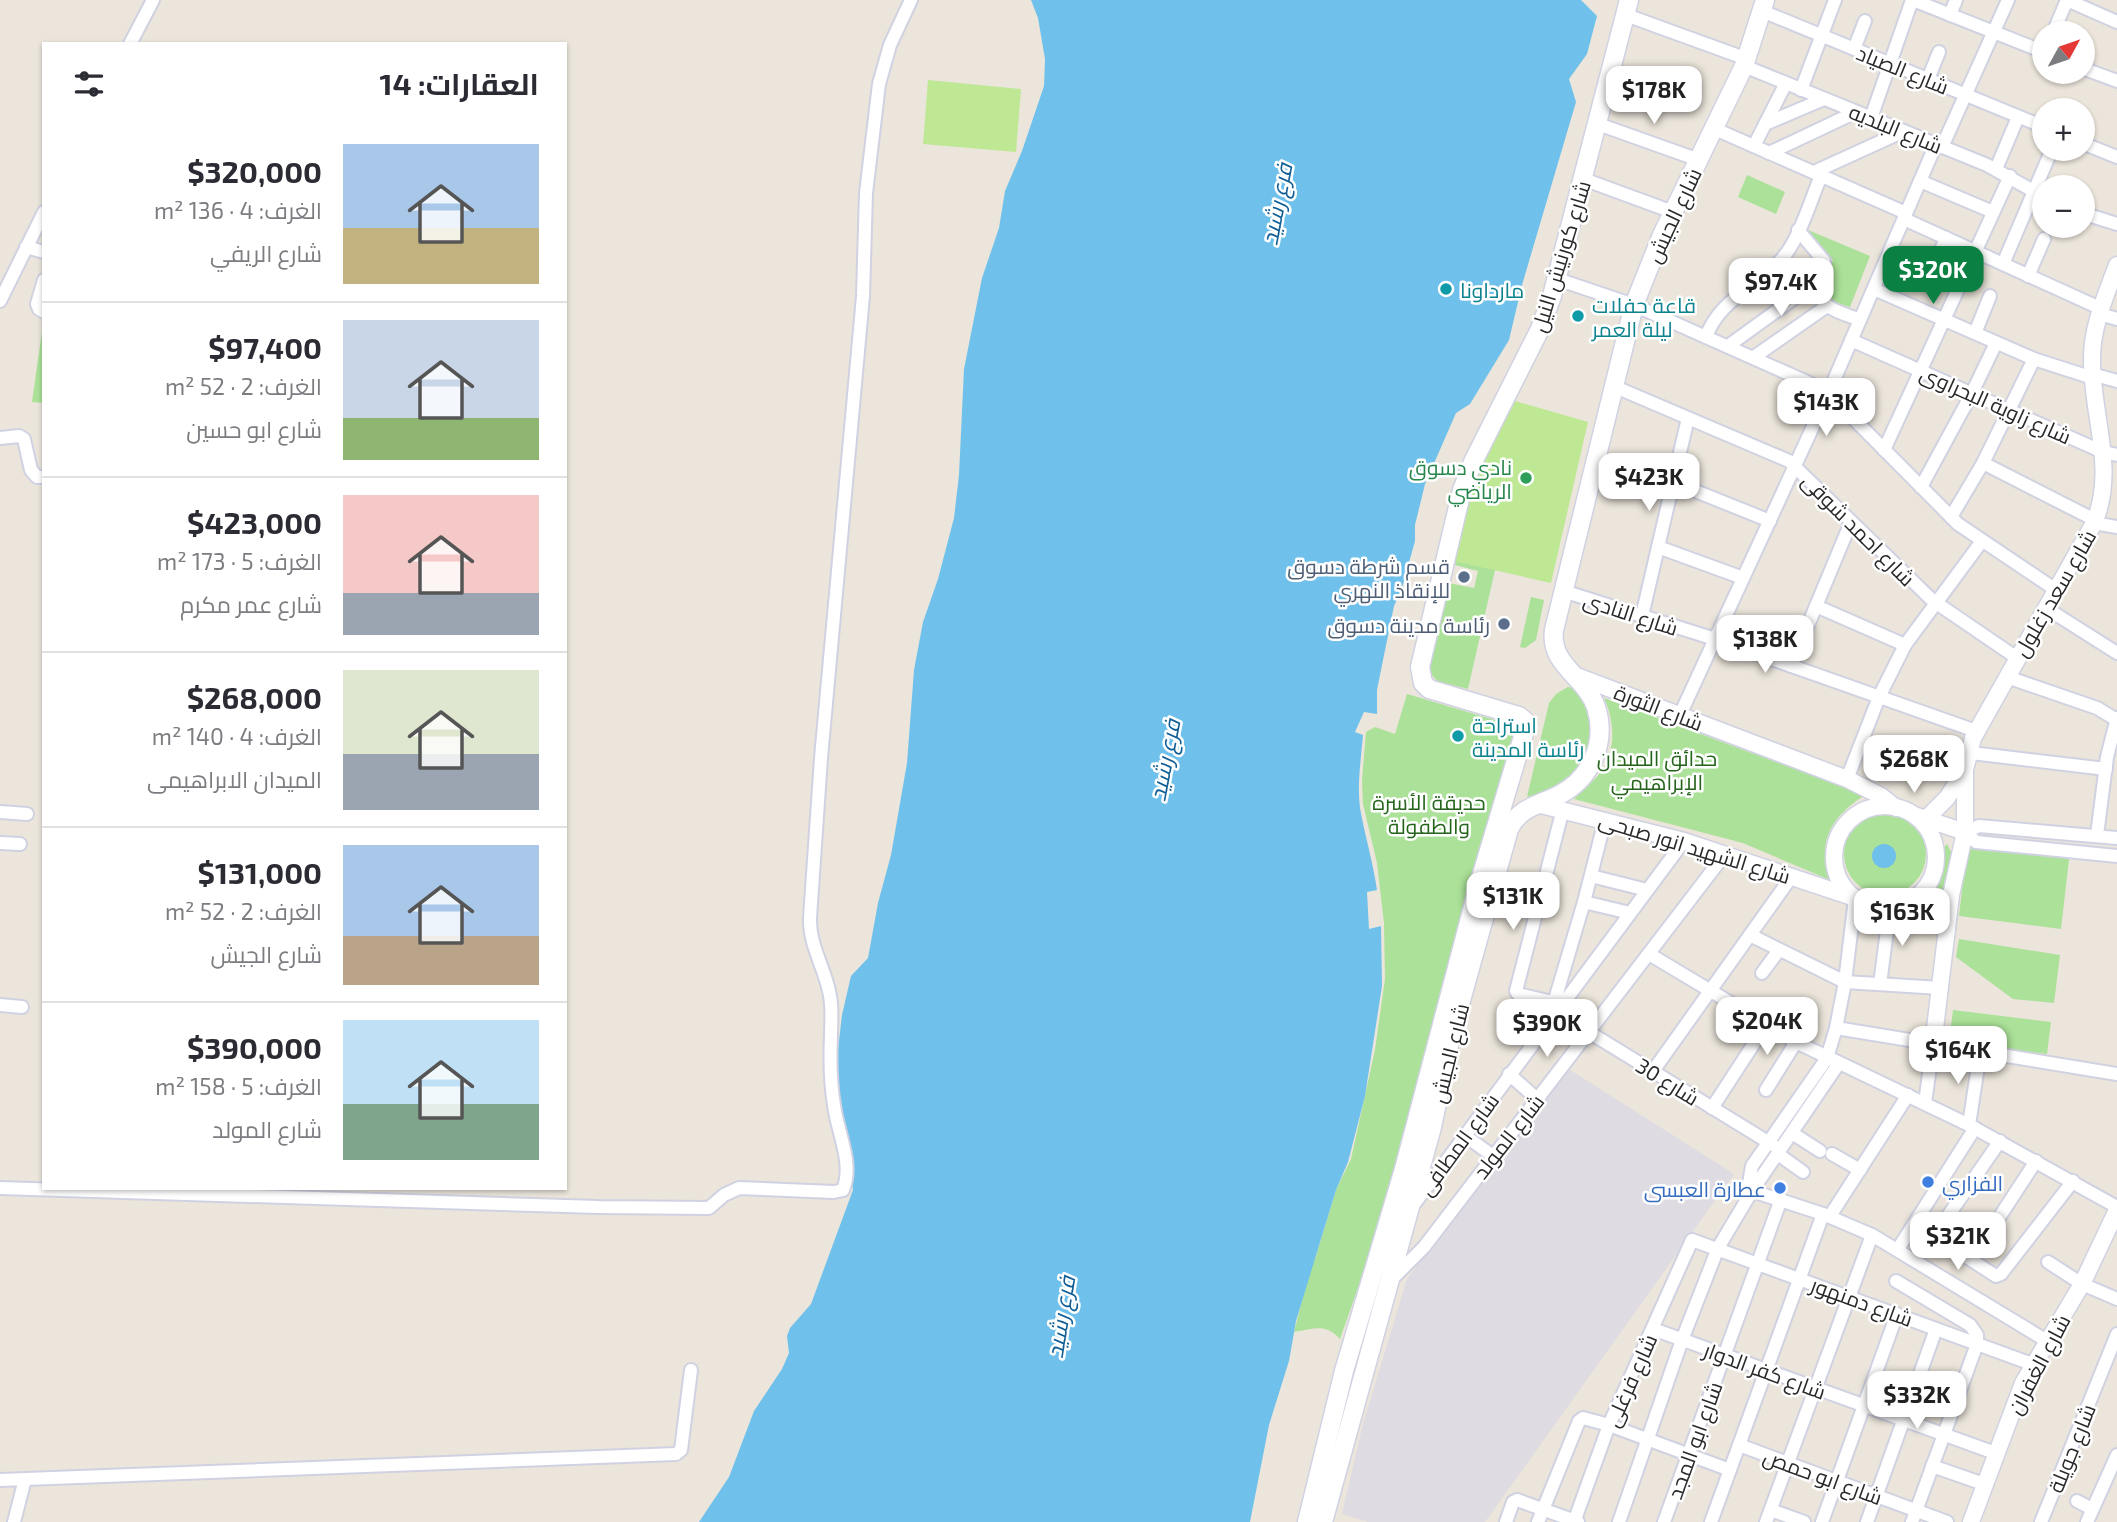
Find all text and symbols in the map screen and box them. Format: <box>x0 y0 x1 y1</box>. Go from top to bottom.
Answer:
north arrow <box>2032 21 2095 84</box>
map controls <box>2032 21 2095 238</box>
street label: شارع الصياد <box>1852 39 1953 102</box>
icon: filters <box>70 65 108 103</box>
text: العقارات: 14 <box>380 65 539 101</box>
pin: $178K <box>1605 66 1703 126</box>
text: $178K <box>1622 75 1686 103</box>
street label: شارع البلديه <box>1845 98 1946 161</box>
button: + <box>2032 98 2095 161</box>
text: $320,000 <box>187 153 322 189</box>
water label: فرع رشيد <box>1254 159 1301 248</box>
street label: شارع الجيش <box>1640 164 1709 268</box>
icon: home <box>399 172 483 256</box>
button: − <box>2032 175 2095 238</box>
street label: شارع كورنيش النيل <box>1525 177 1598 336</box>
text: الغرف: 4 · 136 m² <box>154 196 322 224</box>
text: شارع الريفي <box>210 239 322 267</box>
pin: $320K <box>1884 246 1982 306</box>
text: $320K <box>1899 255 1967 283</box>
pin: $97.4K <box>1724 258 1838 318</box>
text: $97.4K <box>1745 267 1817 295</box>
place label: مارداونا <box>1460 277 1524 303</box>
marker: مارداونا <box>1438 281 1454 297</box>
place label: قاعة حفلات ليلة العمر <box>1591 292 1696 342</box>
marker: قاعة حفلات ليلة العمر <box>1570 308 1586 324</box>
text: $97,400 <box>208 329 322 365</box>
icon: home <box>399 348 483 432</box>
street label: شارع زاوية البحراوى <box>1915 359 2075 451</box>
text: الغرف: 2 · 52 m² <box>165 372 322 400</box>
pin: $143K <box>1777 378 1875 438</box>
text: $143K <box>1793 387 1859 415</box>
text: شارع ابو حسين <box>186 415 322 443</box>
place label: نادي دسوق الرياضي <box>1409 454 1512 507</box>
pin: $423K <box>1600 454 1698 513</box>
text: $423K <box>1615 462 1683 490</box>
street label: شارع احمد شوقى <box>1795 467 1921 593</box>
marker: نادي دسوق الرياضي <box>1518 470 1534 486</box>
text: $423,000 <box>187 504 322 540</box>
icon: home <box>399 523 483 607</box>
street label: شارع سعد زغلول <box>2008 525 2103 662</box>
text: الغرف: 5 · 173 m² <box>157 547 322 575</box>
place label: قسم شرطة دسوق للإنقاذ النهري <box>1287 553 1450 607</box>
marker: قسم شرطة دسوق للإنقاذ النهري <box>1456 569 1472 585</box>
street label: شارع النادى <box>1580 586 1682 643</box>
text: شارع عمر مكرم <box>180 590 322 618</box>
place label: رئاسة مدينة دسوق <box>1327 612 1490 639</box>
marker: رئاسة مدينة دسوق <box>1496 616 1512 632</box>
pin: $138K <box>1716 616 1814 675</box>
text: $138K <box>1732 624 1798 652</box>
text: $268,000 <box>187 679 322 715</box>
street label: شارع الثورة <box>1610 679 1707 738</box>
icon: home <box>399 698 483 782</box>
place label: استراحة رئاسة المدينة <box>1472 712 1584 762</box>
water label: فرع رشيد <box>1142 715 1189 804</box>
text: الغرف: 4 · 140 m² <box>152 722 322 750</box>
marker: استراحة رئاسة المدينة <box>1450 728 1466 744</box>
pin: $268K <box>1865 736 1963 795</box>
text: $268K <box>1879 744 1949 772</box>
park label: حدائق الميدان الإبراهيمي <box>1597 745 1717 799</box>
text: الميدان الابراهيمى <box>147 765 322 793</box>
park label: حديقة الأسرة والطفولة <box>1372 789 1486 839</box>
street label: شارع الشهيد انور صبحى <box>1595 806 1794 891</box>
text: $131,000 <box>198 854 322 890</box>
pin: $131K <box>1464 872 1562 932</box>
icon: home <box>399 873 483 957</box>
text: $131K <box>1483 881 1543 909</box>
pin: $163K <box>1853 888 1951 948</box>
text: الغرف: 2 · 52 m² <box>165 897 322 925</box>
text: $163K <box>1870 897 1934 925</box>
text: شارع الجيش <box>210 940 322 968</box>
pin: $204K <box>1718 998 1816 1057</box>
pin: $390K <box>1498 1000 1596 1059</box>
street label: شارع الجيش <box>1425 1001 1476 1106</box>
text: $204K <box>1732 1006 1802 1034</box>
text: $390K <box>1512 1008 1582 1036</box>
pin: $164K <box>1909 1026 2007 1086</box>
text: $390,000 <box>187 1029 322 1065</box>
text: $164K <box>1925 1035 1991 1063</box>
icon: home <box>399 1048 483 1132</box>
street label: شارع 30 <box>1630 1052 1704 1113</box>
text: الغرف: 5 · 158 m² <box>155 1072 322 1100</box>
street label: شارع المطافى <box>1413 1088 1506 1202</box>
street label: شارع المولد <box>1467 1089 1551 1185</box>
text: شارع المولد <box>212 1115 322 1143</box>
place label: الفزاري <box>1942 1170 2003 1200</box>
marker: الفزاري <box>1920 1174 1936 1190</box>
place label: عطارة العبسى <box>1644 1176 1766 1203</box>
marker: عطارة العبسى <box>1772 1180 1788 1196</box>
pin: $321K <box>1909 1212 2007 1272</box>
text: $321K <box>1926 1221 1990 1249</box>
street label: شارع دمنهور <box>1806 1271 1916 1334</box>
water label: فرع رشيد <box>1040 1272 1084 1361</box>
street label: شارع الغفران <box>2001 1310 2077 1420</box>
street label: شارع فرغلى <box>1598 1330 1664 1431</box>
street label: شارع كفر الدوار <box>1699 1336 1829 1406</box>
pin: $332K <box>1868 1372 1966 1431</box>
street label: شارع ابو المجد <box>1661 1378 1730 1503</box>
text: $332K <box>1883 1380 1951 1408</box>
street label: شارع جويلة <box>2042 1400 2103 1497</box>
street label: شارع ابو حمص <box>1759 1443 1886 1512</box>

